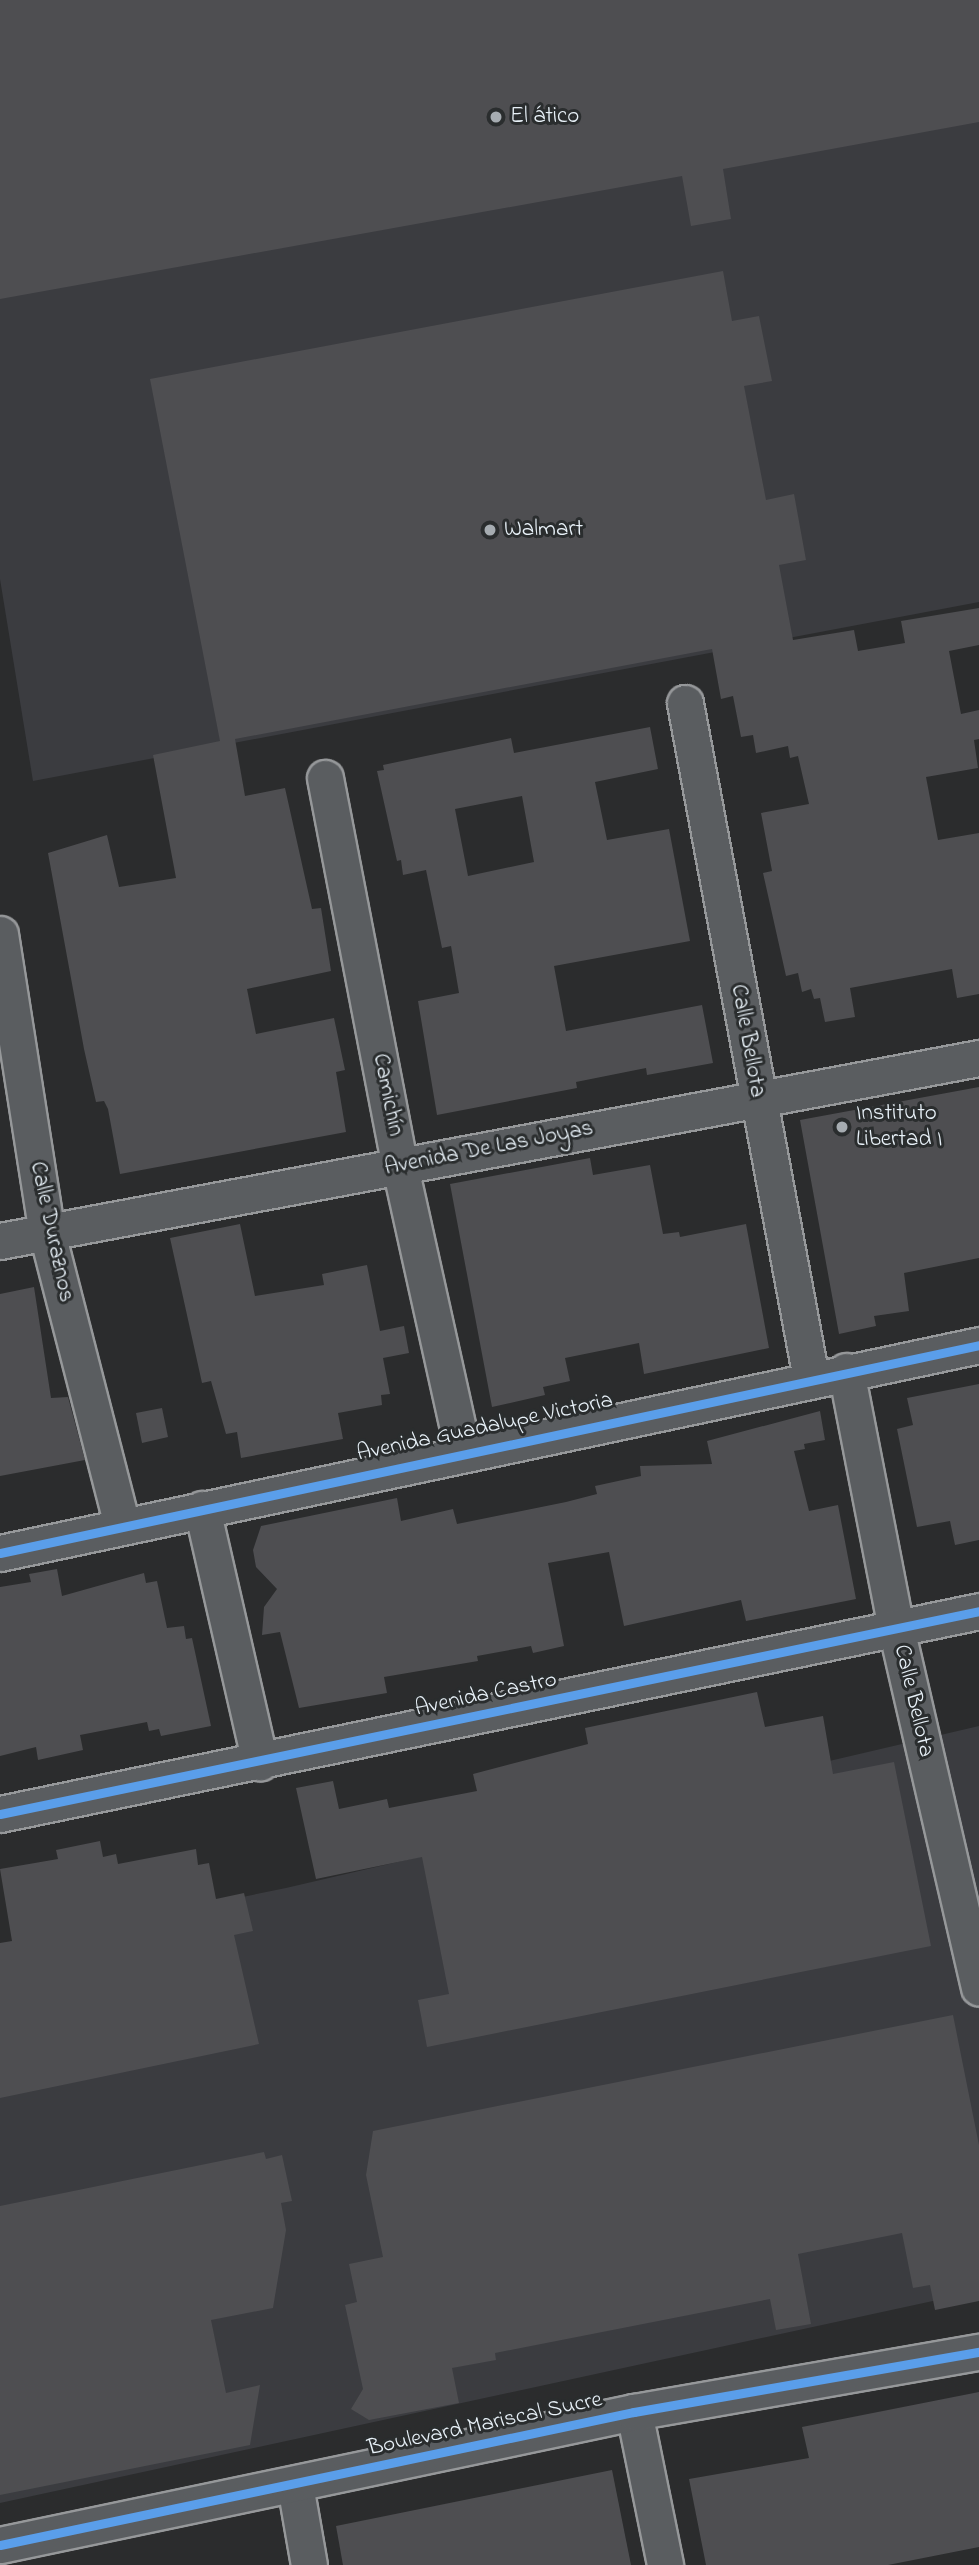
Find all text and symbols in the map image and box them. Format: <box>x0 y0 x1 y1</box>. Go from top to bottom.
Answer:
place label: El ático <box>510 103 579 131</box>
marker: El ático <box>488 109 504 125</box>
place label: Walmart <box>504 516 583 544</box>
marker: Walmart <box>482 522 498 538</box>
street label: Calle Bellota <box>723 982 771 1100</box>
street label: Camichín <box>365 1051 409 1139</box>
place label: Instituto Libertad I <box>856 1100 942 1154</box>
street label: Avenida De Las Joyas <box>382 1115 596 1183</box>
marker: Instituto Libertad I <box>834 1119 850 1135</box>
street label: Calle Duraznos <box>23 1159 79 1305</box>
street label: Avenida Guadalupe Victoria <box>354 1387 616 1469</box>
street label: Calle Bellota <box>887 1642 939 1760</box>
street label: Avenida Castro <box>413 1667 559 1723</box>
street label: Boulevard Mariscal Sucre <box>365 2387 605 2463</box>

